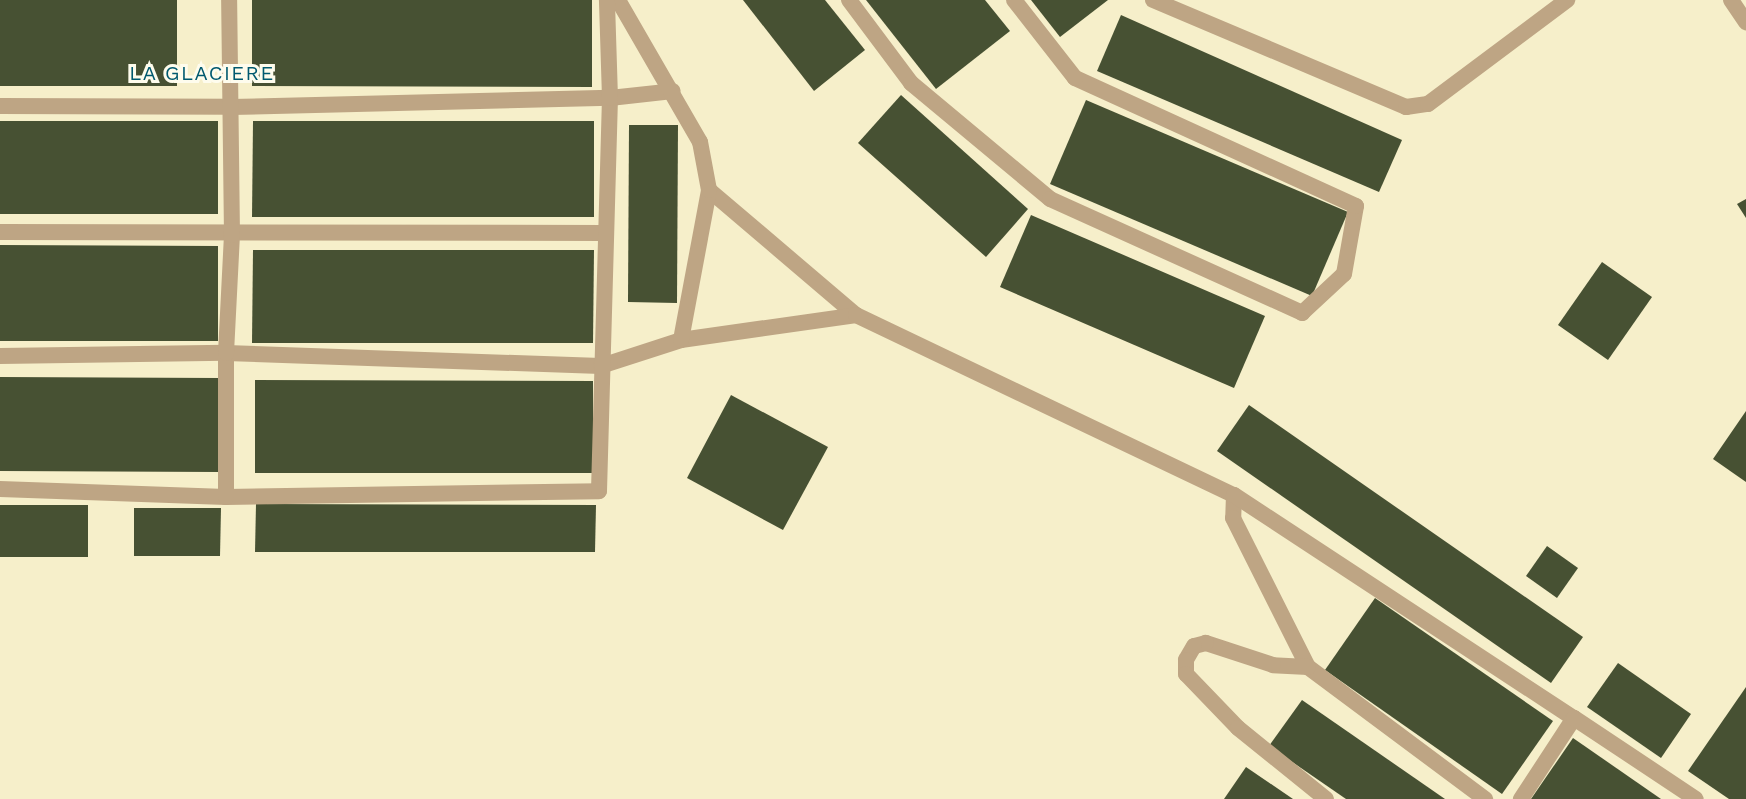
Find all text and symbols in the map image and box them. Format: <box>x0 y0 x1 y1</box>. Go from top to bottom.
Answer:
district label: LA GLACIERE <box>129 61 275 85</box>

